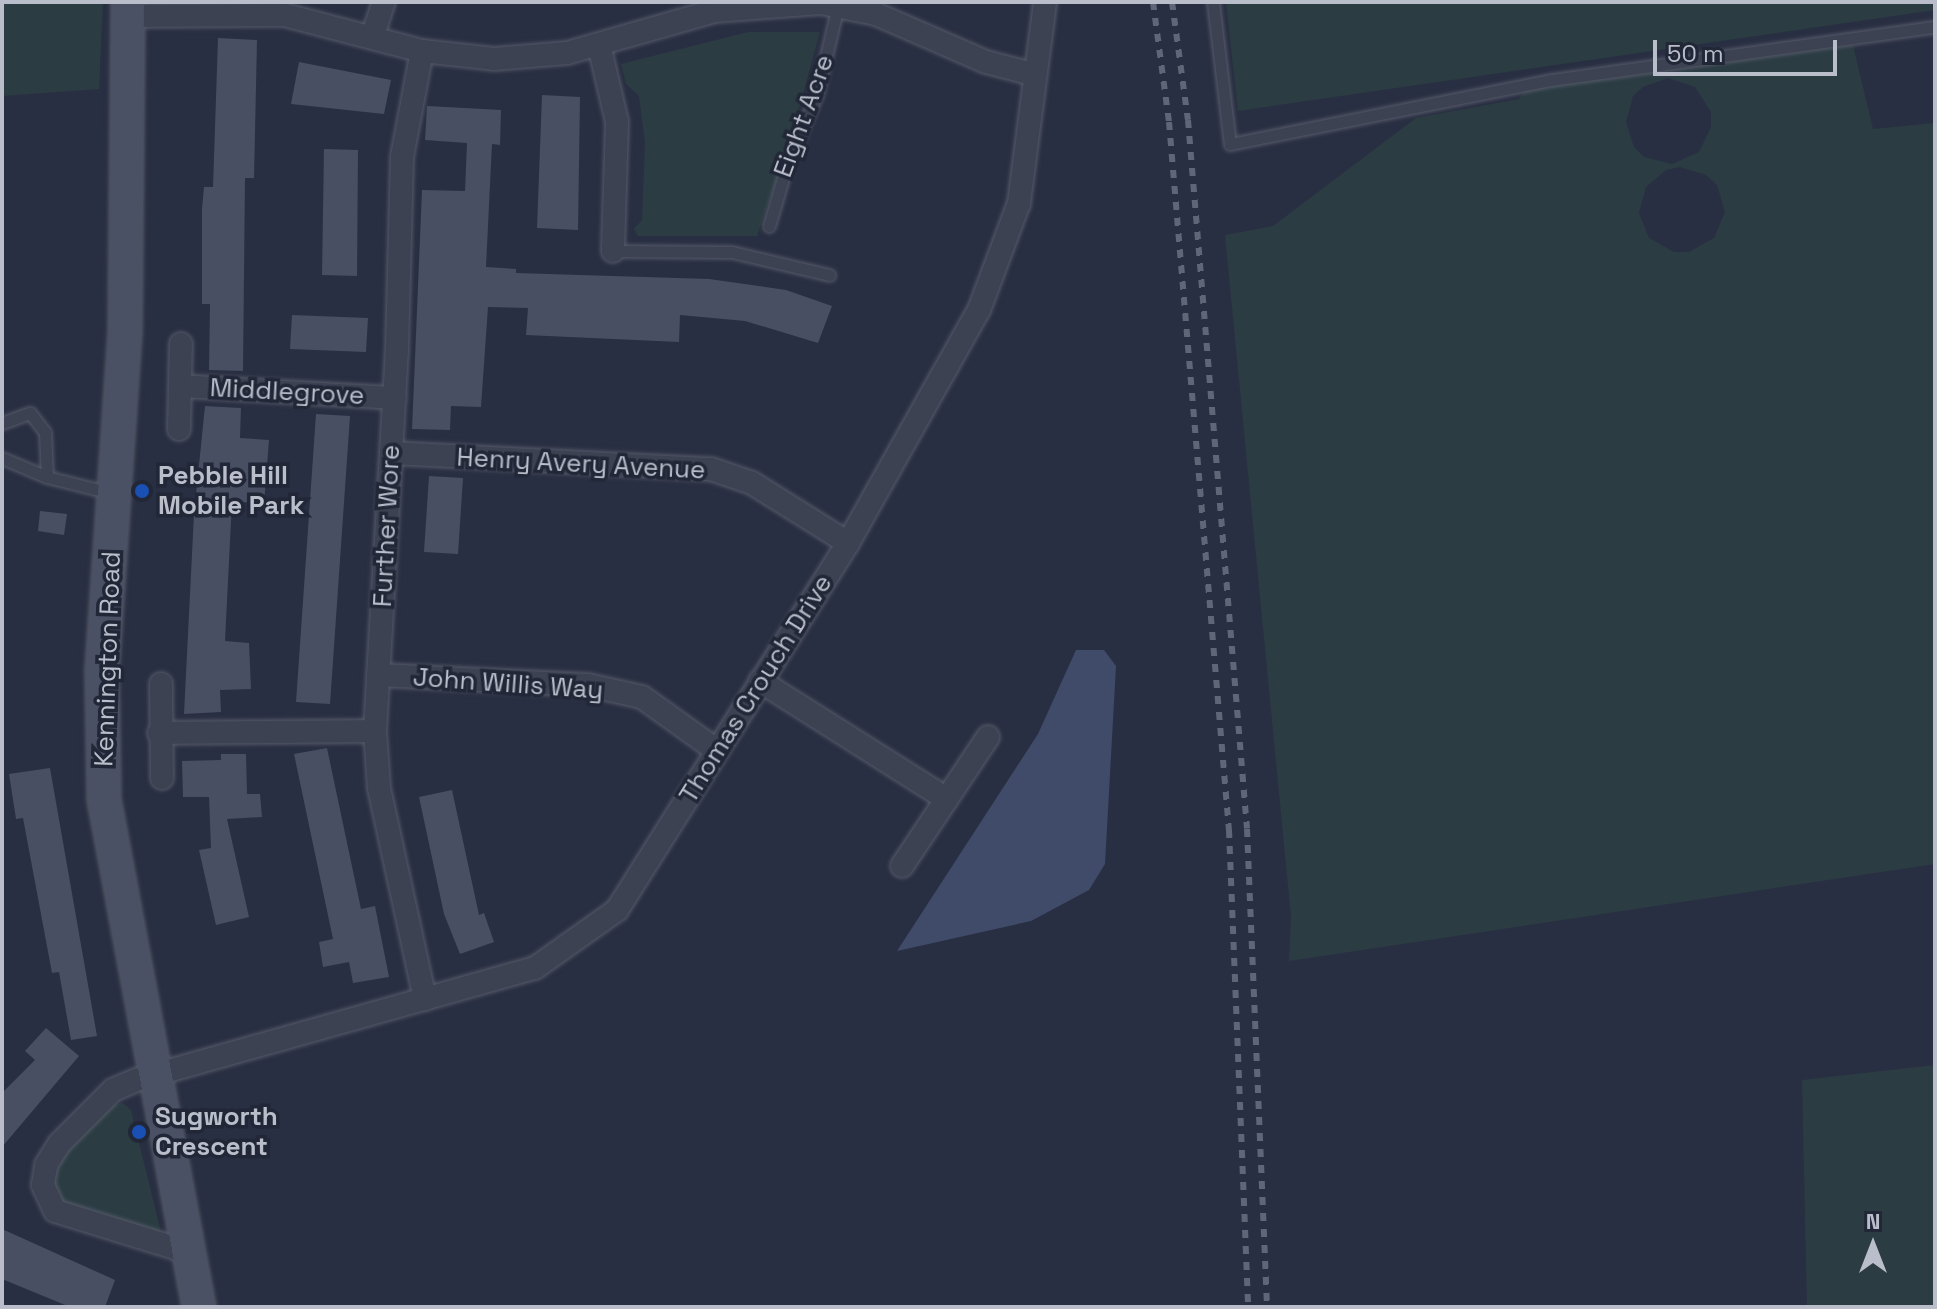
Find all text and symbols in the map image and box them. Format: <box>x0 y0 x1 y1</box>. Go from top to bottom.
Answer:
scale bar <box>1657 24 1841 74</box>
text: 50 m <box>1667 38 1724 69</box>
street label: Eight Acre <box>767 50 841 182</box>
street label: Middlegrove <box>209 372 365 412</box>
street label: Henry Avery Avenue <box>455 442 707 486</box>
street label: Further Wore <box>367 444 407 608</box>
place label: Pebble Hill Mobile Park <box>158 460 304 522</box>
marker: Pebble Hill Mobile Park <box>133 482 151 500</box>
street label: Kennington Road <box>89 551 127 767</box>
street label: Thomas Crouch Drive <box>673 569 839 809</box>
street label: John Willis Way <box>412 662 604 706</box>
place label: Sugworth Crescent <box>155 1101 278 1162</box>
marker: Sugworth Crescent <box>130 1123 148 1141</box>
north arrow <box>1833 1205 1913 1285</box>
text: N <box>1866 1207 1880 1235</box>

